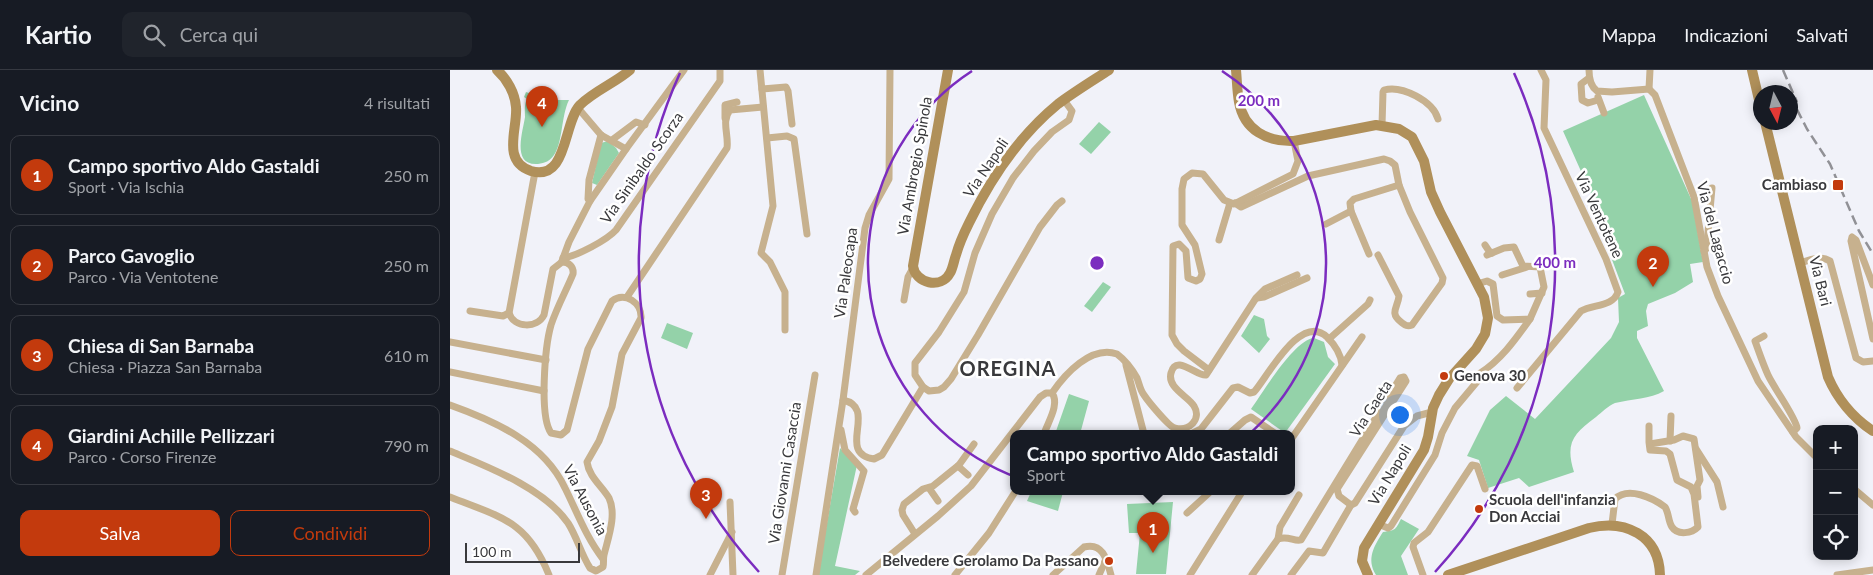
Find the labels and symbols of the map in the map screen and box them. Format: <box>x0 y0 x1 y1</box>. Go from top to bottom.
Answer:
north arrow <box>1753 85 1798 130</box>
pin: 4 <box>526 86 558 127</box>
text: 200 m <box>1238 91 1280 109</box>
street label: Via Ambrogio Spinola <box>893 95 935 237</box>
street label: Via Sinibaldo Scorza <box>596 108 686 227</box>
street label: Via Napoli <box>959 134 1012 201</box>
street label: Via Ventotene <box>1572 169 1628 261</box>
place label: Cambiaso <box>1762 175 1827 193</box>
marker: Cambiaso <box>1831 178 1845 192</box>
street label: Via del Lagaccio <box>1694 179 1738 286</box>
street label: Via Paleocapa <box>830 226 860 320</box>
pin: 2 <box>1637 246 1669 287</box>
text: 400 m <box>1534 253 1576 271</box>
centre of rings <box>1088 254 1106 272</box>
street label: Via Bari <box>1806 254 1836 308</box>
district label: OREGINA <box>960 356 1056 380</box>
place label: Genova 30 <box>1454 366 1526 384</box>
marker: Genova 30 <box>1438 370 1450 382</box>
street label: Via Gaeta <box>1345 377 1395 440</box>
street label: Via Giovanni Casaccia <box>764 400 804 545</box>
your location <box>1387 402 1413 428</box>
street label: Via Napoli <box>1364 441 1414 508</box>
street label: Via Ausonia <box>560 461 612 538</box>
pin: 3 <box>690 478 722 519</box>
place label: Scuola dell'infanzia Don Acciai <box>1489 490 1616 525</box>
marker: Scuola dell'infanzia Don Acciai <box>1473 503 1485 515</box>
pin: 1 <box>1137 512 1169 553</box>
scale bar <box>465 540 580 563</box>
place label: Belvedere Gerolamo Da Passano <box>882 551 1099 569</box>
marker: Belvedere Gerolamo Da Passano <box>1103 555 1115 567</box>

